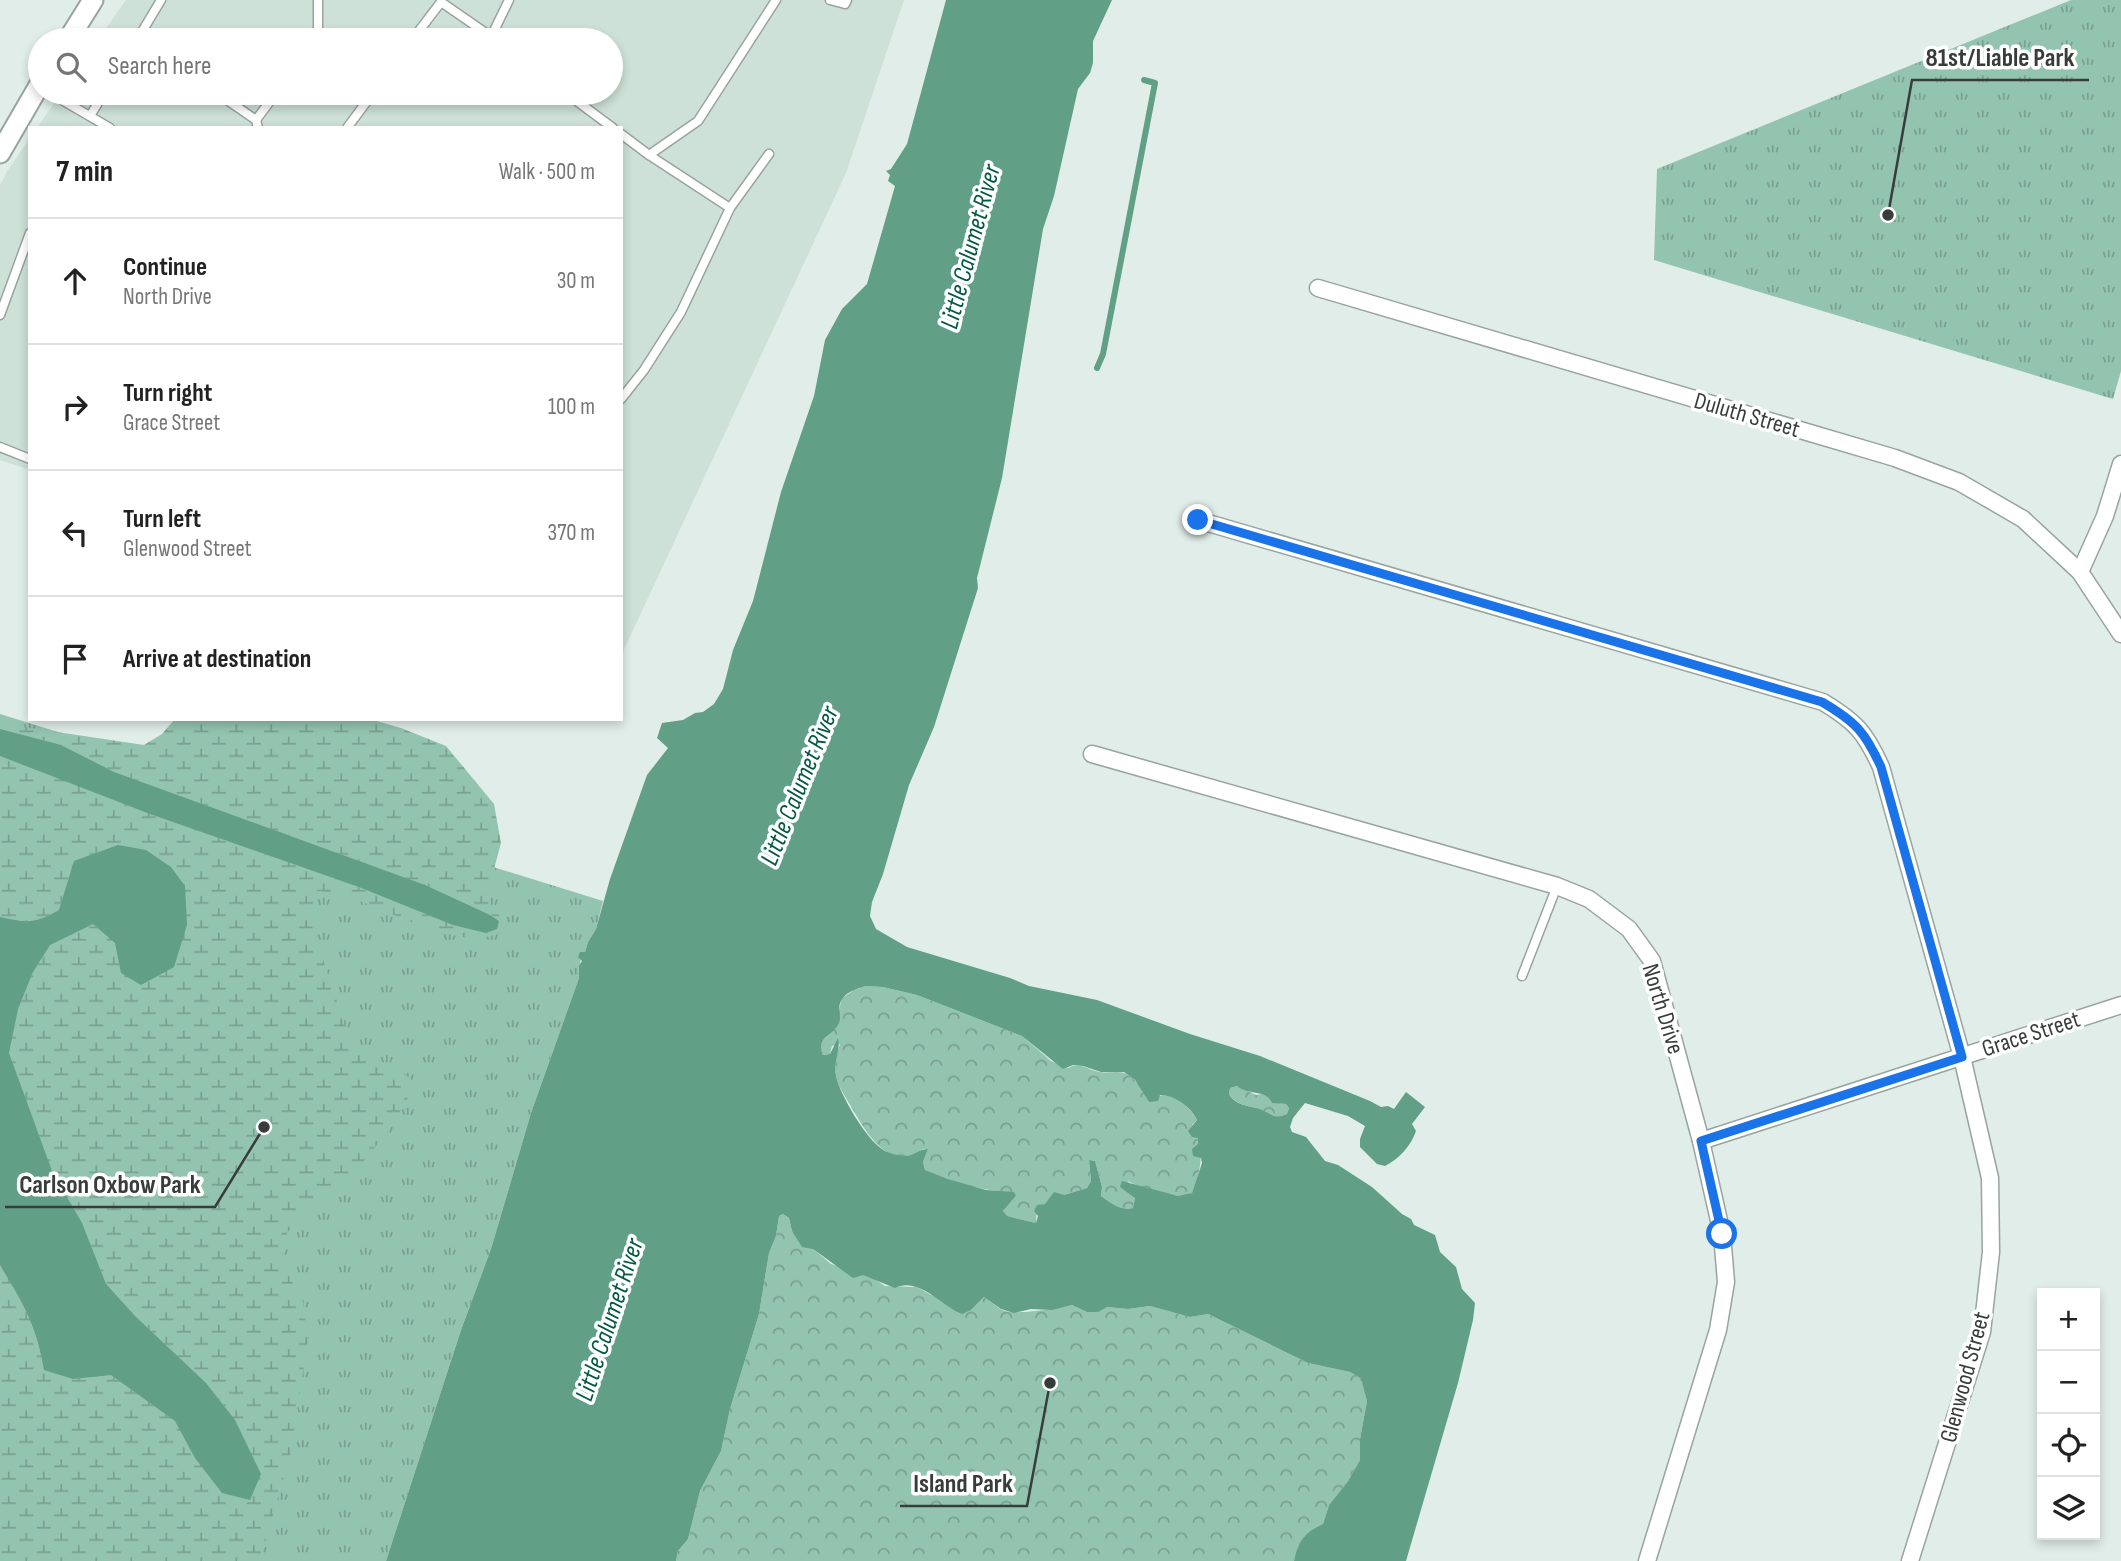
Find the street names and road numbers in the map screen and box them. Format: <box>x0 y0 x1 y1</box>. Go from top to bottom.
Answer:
street label: Duluth Street <box>1691 386 1803 444</box>
street label: North Drive <box>1636 960 1690 1058</box>
street label: Grace Street <box>1978 1005 2084 1063</box>
street label: Glenwood Street <box>1934 1308 1996 1446</box>

